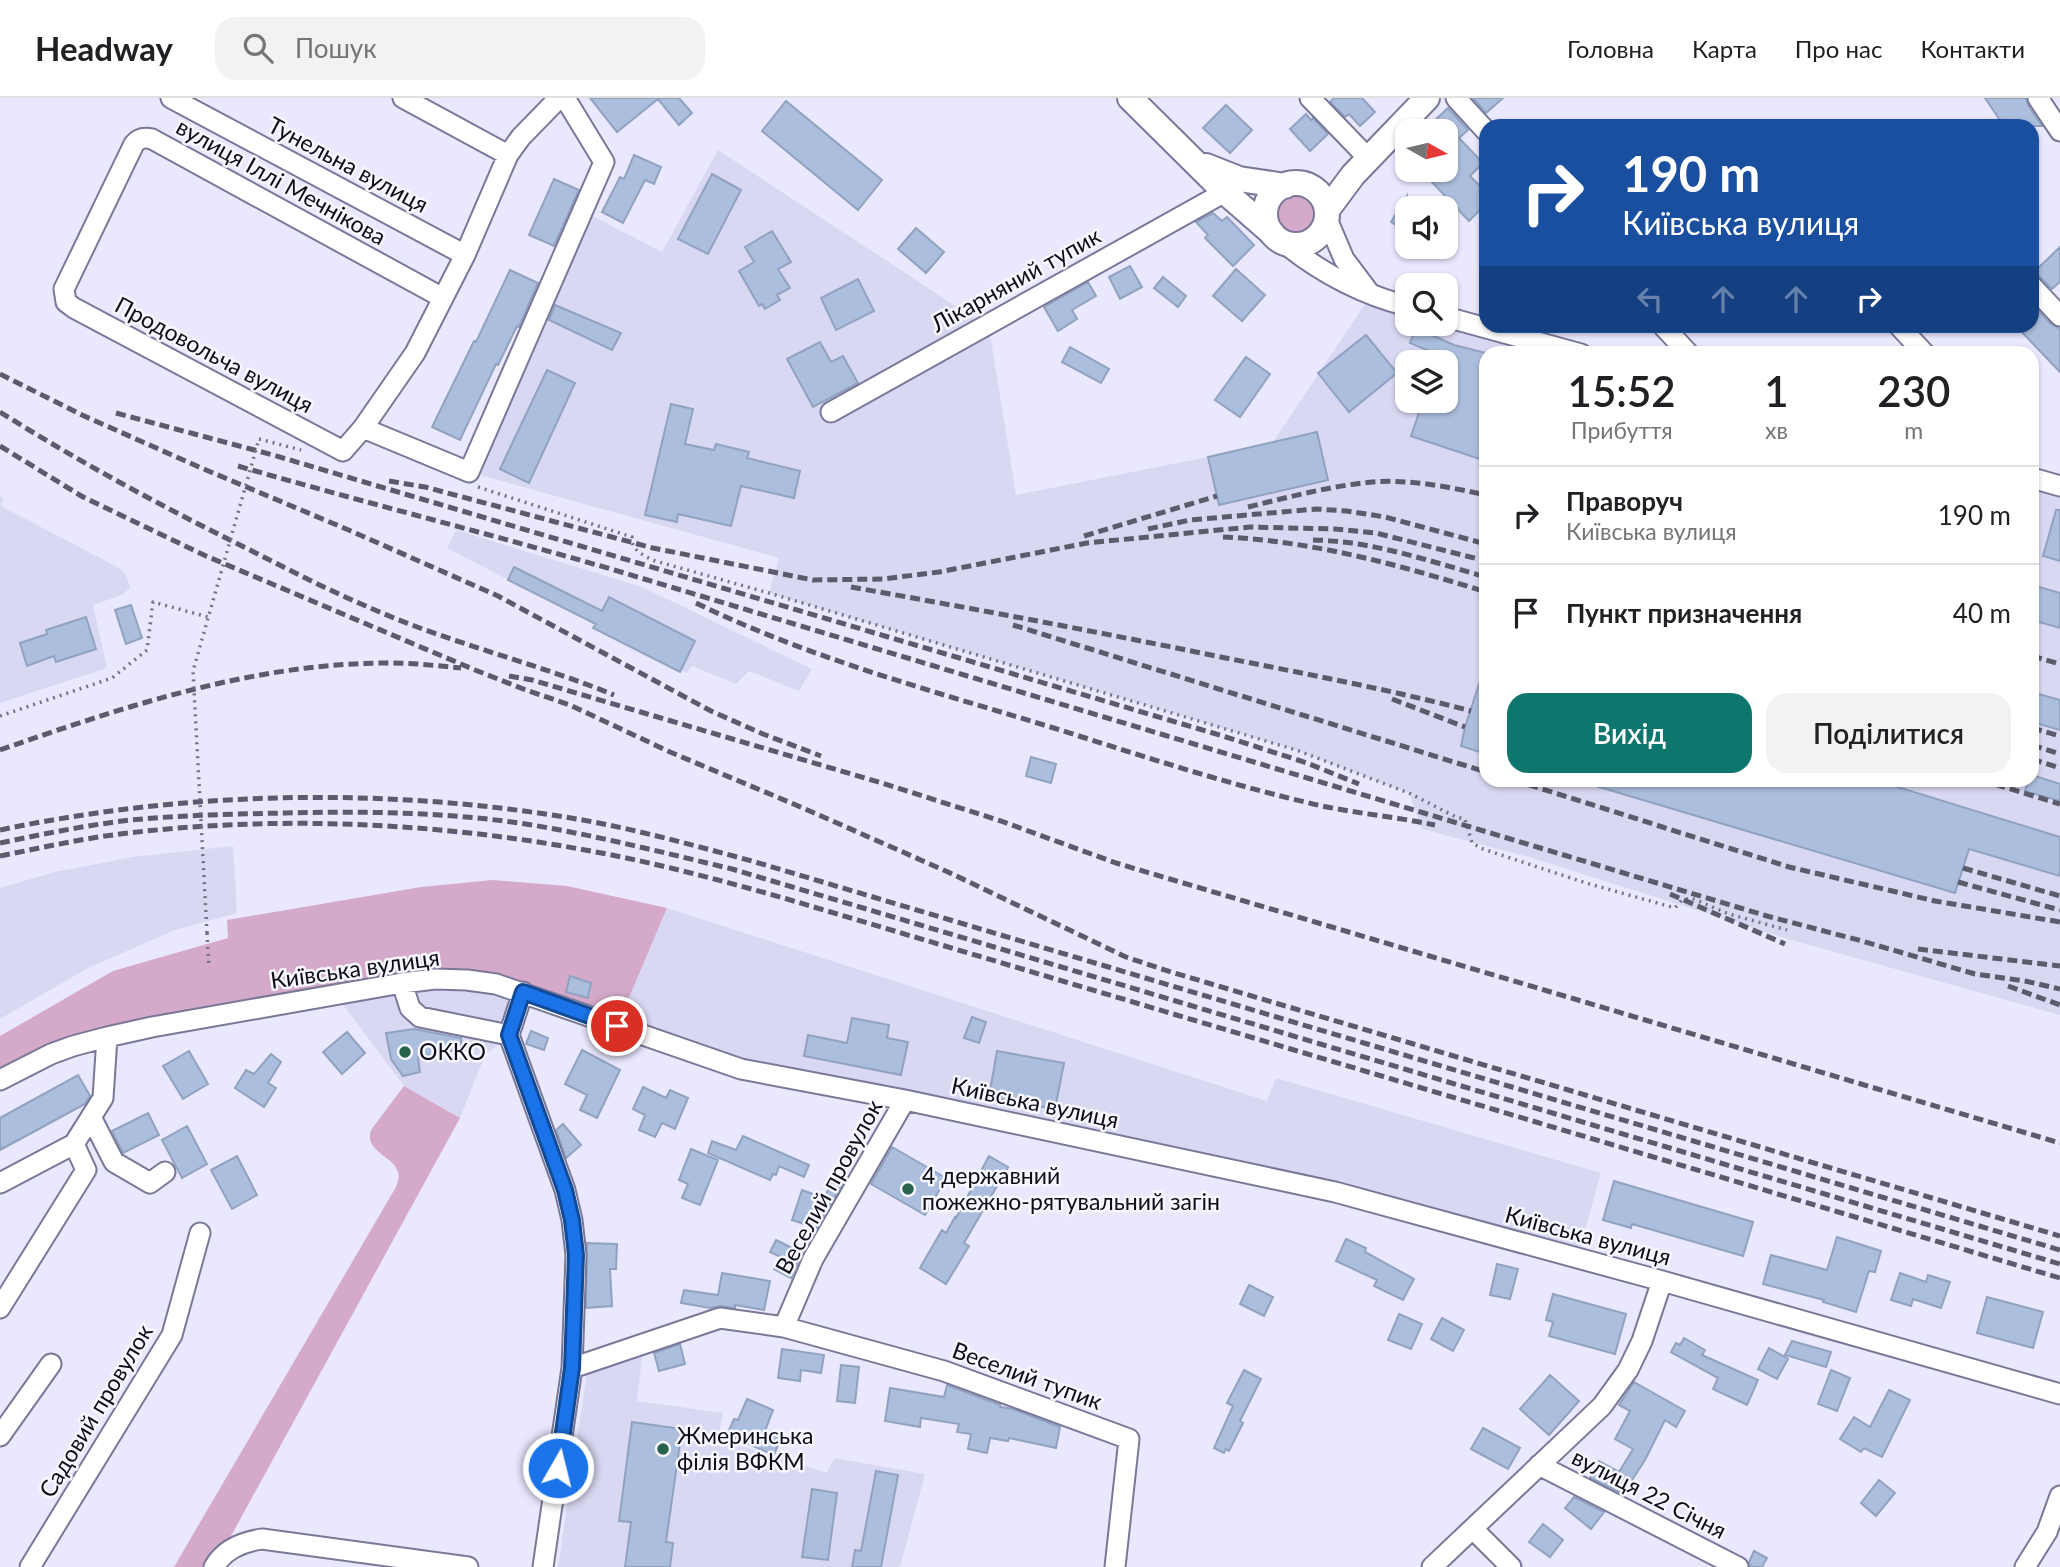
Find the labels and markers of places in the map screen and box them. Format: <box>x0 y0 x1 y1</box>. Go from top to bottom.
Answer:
pin <box>587 996 647 1056</box>
place label: ОККО <box>419 1037 486 1065</box>
marker: ОККО <box>397 1044 413 1060</box>
place label: 4 державний пожежно-рятувальний загін <box>922 1161 1220 1215</box>
marker: 4 державний пожежно-рятувальний загін <box>900 1181 916 1197</box>
place label: Жмеринська філія ВФКМ <box>677 1421 813 1475</box>
marker: Жмеринська філія ВФКМ <box>655 1441 671 1457</box>

